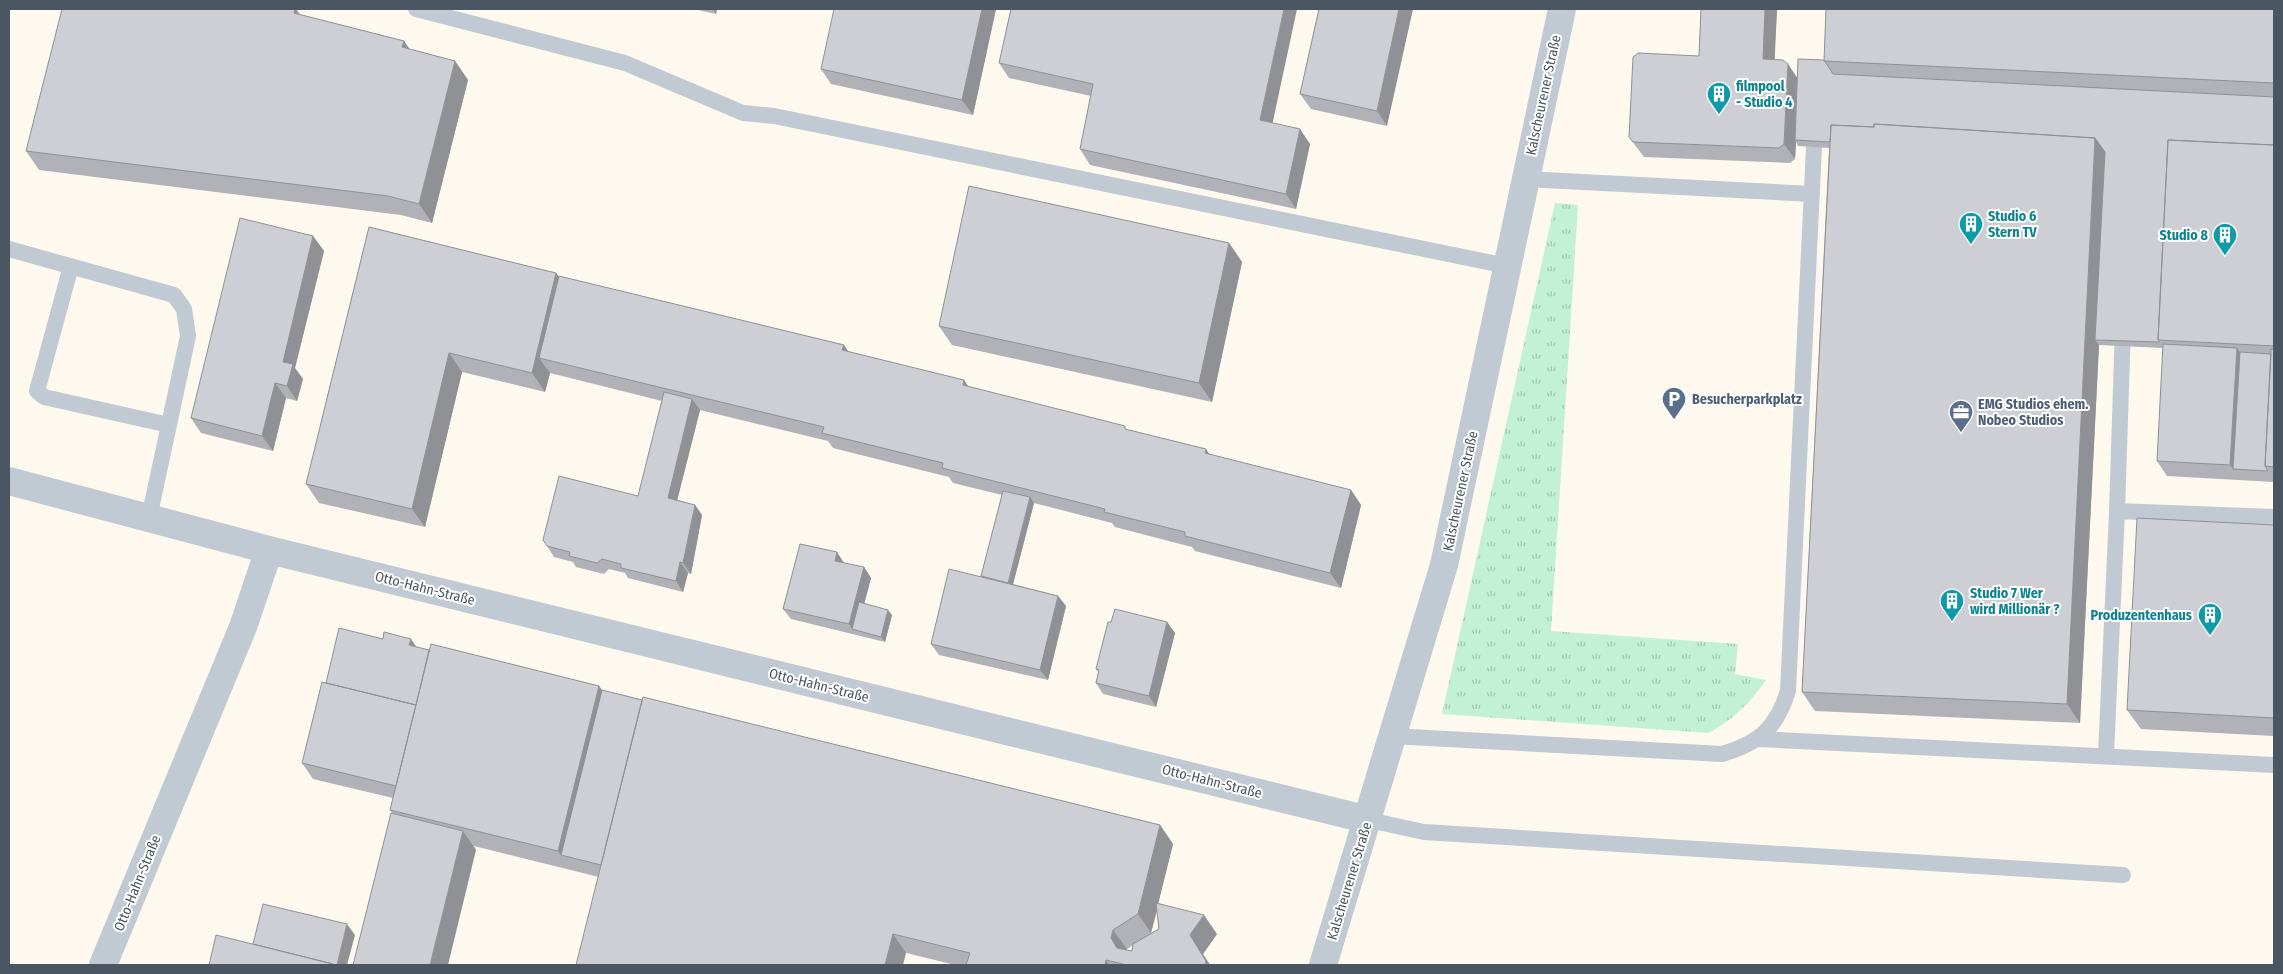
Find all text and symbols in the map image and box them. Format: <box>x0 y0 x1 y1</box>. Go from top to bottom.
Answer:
street label: Kalscheurener Straße <box>1522 33 1565 157</box>
place label: filmpool - Studio 4 <box>1736 78 1792 111</box>
building icon: filmpool - Studio 4 <box>1706 81 1732 115</box>
place label: Studio 6 Stern TV <box>1988 208 2037 241</box>
building icon: Studio 6 Stern TV <box>1958 211 1984 245</box>
building icon: Studio 8 <box>2212 222 2238 256</box>
place label: Studio 8 <box>2160 227 2209 244</box>
parking icon: Besucherparkplatz <box>1661 386 1687 420</box>
place label: Besucherparkplatz <box>1692 391 1802 408</box>
place label: EMG Studios ehem. Nobeo Studios <box>1978 396 2088 429</box>
office icon: EMG Studios ehem. Nobeo Studios <box>1948 399 1974 433</box>
street label: Kalscheurener Straße <box>1439 429 1482 553</box>
street label: Otto-Hahn-Straße <box>373 568 477 609</box>
place label: Studio 7 Wer wird Millionär ? <box>1970 585 2060 618</box>
building icon: Studio 7 Wer wird Millionär ? <box>1939 588 1965 622</box>
building icon: Produzentenhaus <box>2197 602 2223 636</box>
place label: Produzentenhaus <box>2091 607 2192 624</box>
street label: Otto-Hahn-Straße <box>767 665 871 706</box>
street label: Otto-Hahn-Straße <box>1160 761 1264 802</box>
street label: Kalscheurener Straße <box>1323 820 1376 942</box>
street label: Otto-Hahn-Straße <box>110 833 165 934</box>

